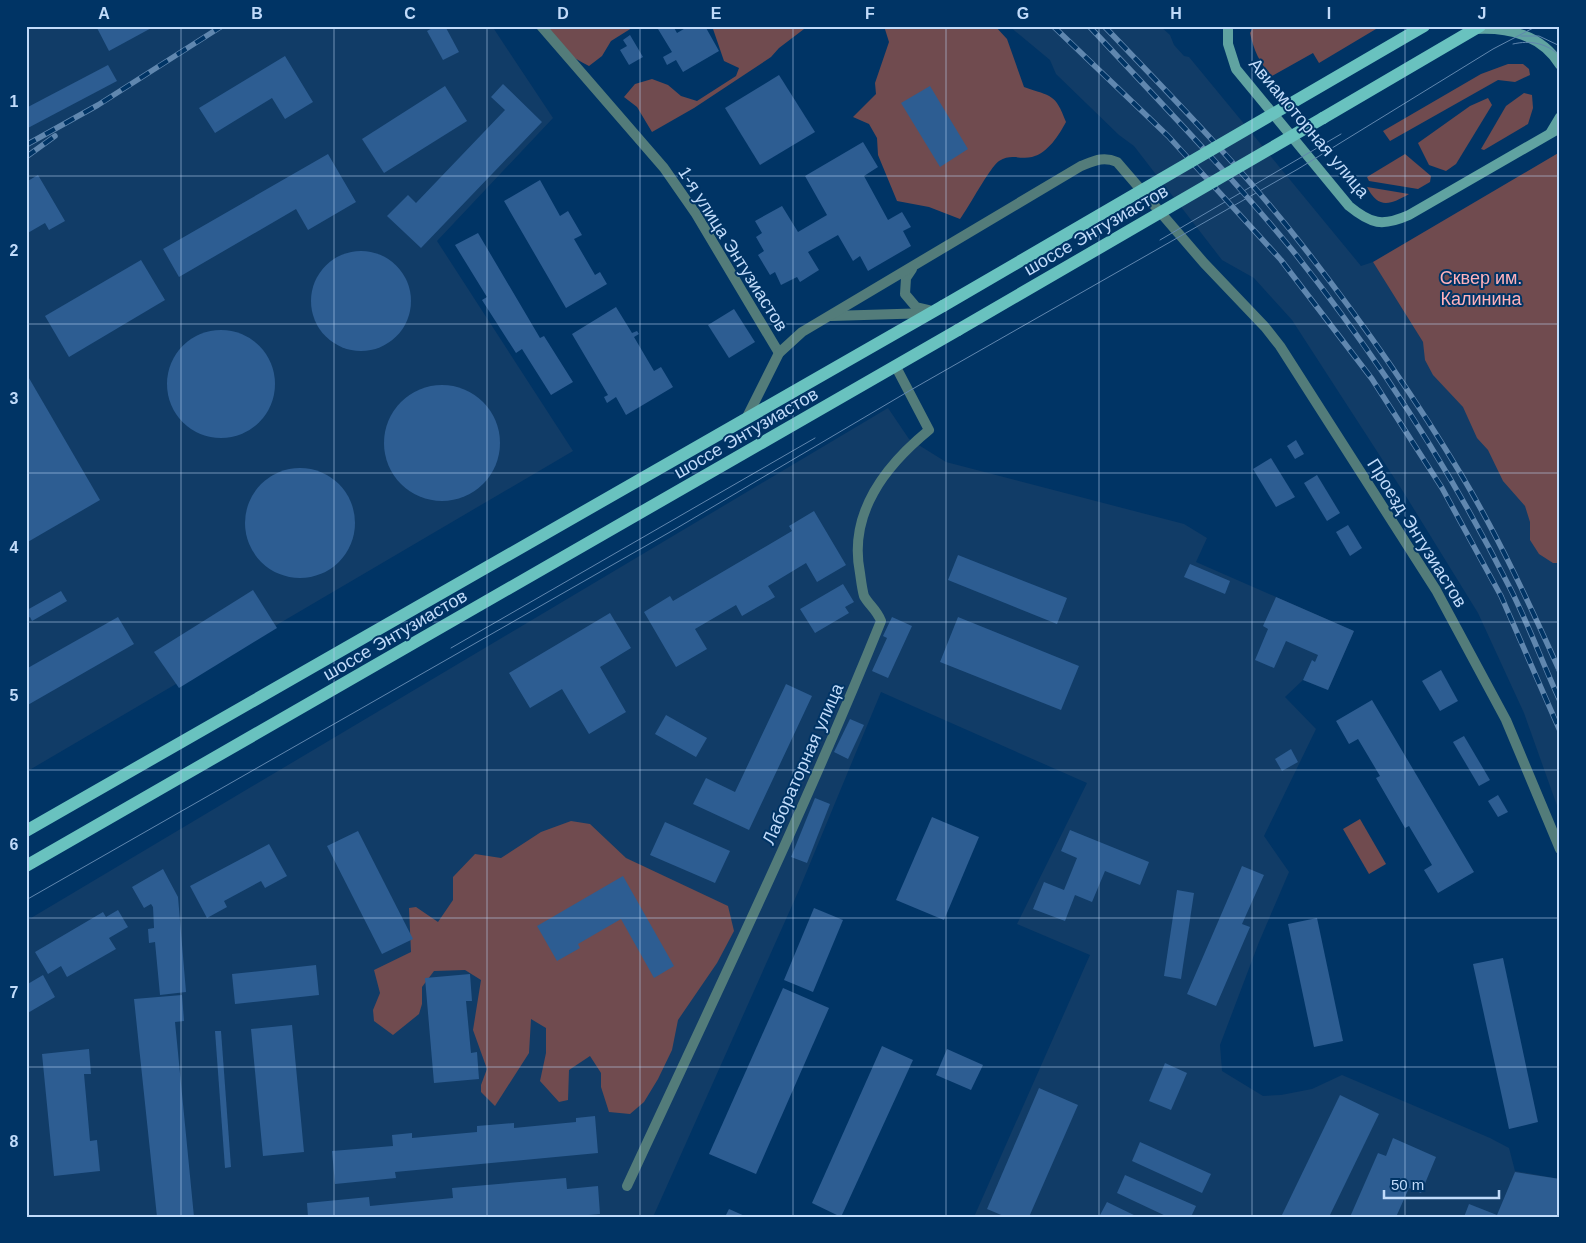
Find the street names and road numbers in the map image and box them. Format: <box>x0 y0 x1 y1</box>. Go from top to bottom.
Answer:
street label: Авиамоторная улица <box>1245 54 1374 203</box>
street label: 1-я улица Энтузиастов <box>674 163 792 335</box>
street label: шоссе Энтузиастов <box>1021 181 1171 279</box>
street label: шоссе Энтузиастов <box>671 384 821 482</box>
street label: Проезд Энтузиастов <box>1363 455 1471 611</box>
street label: шоссе Энтузиастов <box>320 586 470 684</box>
street label: Лабораторная улица <box>758 680 848 848</box>

